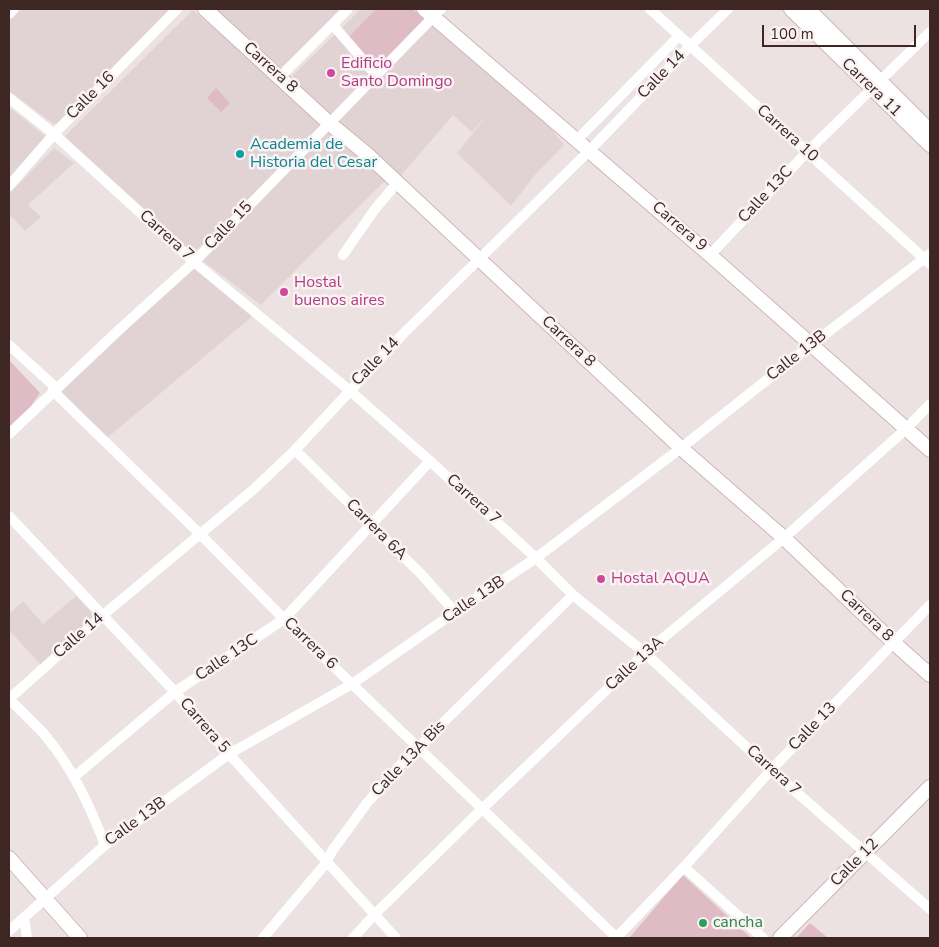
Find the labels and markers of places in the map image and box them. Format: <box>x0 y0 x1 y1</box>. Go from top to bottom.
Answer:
place label: Edificio Santo Domingo <box>341 54 452 92</box>
marker: Edificio Santo Domingo <box>325 67 337 79</box>
place label: Academia de Historia del Cesar <box>250 135 377 173</box>
marker: Academia de Historia del Cesar <box>234 148 246 160</box>
place label: Hostal buenos aires <box>294 273 385 311</box>
marker: Hostal buenos aires <box>278 286 290 298</box>
place label: Hostal AQUA <box>611 569 710 589</box>
marker: Hostal AQUA <box>595 573 607 585</box>
place label: cancha <box>713 913 763 933</box>
marker: cancha <box>697 917 709 929</box>

